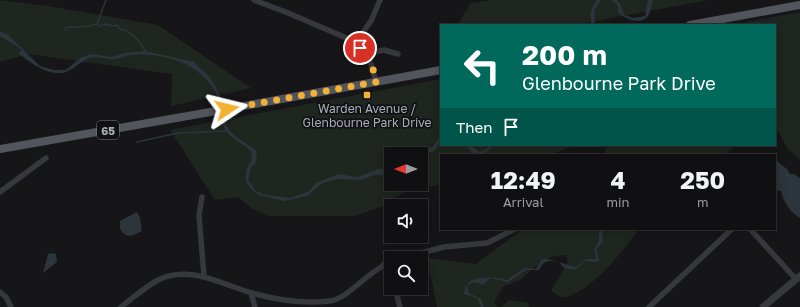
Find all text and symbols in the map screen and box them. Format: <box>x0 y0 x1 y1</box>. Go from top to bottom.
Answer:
pin <box>343 31 377 65</box>
icon: arrive <box>349 37 371 59</box>
text: 200 m <box>522 38 607 71</box>
icon: left <box>456 40 508 92</box>
text: Glenbourne Park Drive <box>522 72 716 94</box>
position arrow <box>206 88 248 130</box>
marker: Warden Avenue / Glenbourne Park Drive <box>362 90 372 100</box>
place label: Warden Avenue / Glenbourne Park Drive <box>302 101 432 130</box>
icon: arrive <box>500 116 522 138</box>
text: Then <box>456 118 492 136</box>
road number: 65 <box>97 121 119 139</box>
north arrow <box>384 147 428 191</box>
map controls <box>384 147 428 295</box>
text: 12:49 <box>491 165 556 194</box>
text: 4 <box>611 165 626 194</box>
text: 250 <box>680 165 725 194</box>
text: Arrival <box>503 194 544 210</box>
text: min <box>607 194 630 210</box>
text: m <box>697 194 709 210</box>
button: sound <box>384 199 428 243</box>
button: search <box>384 251 428 295</box>

